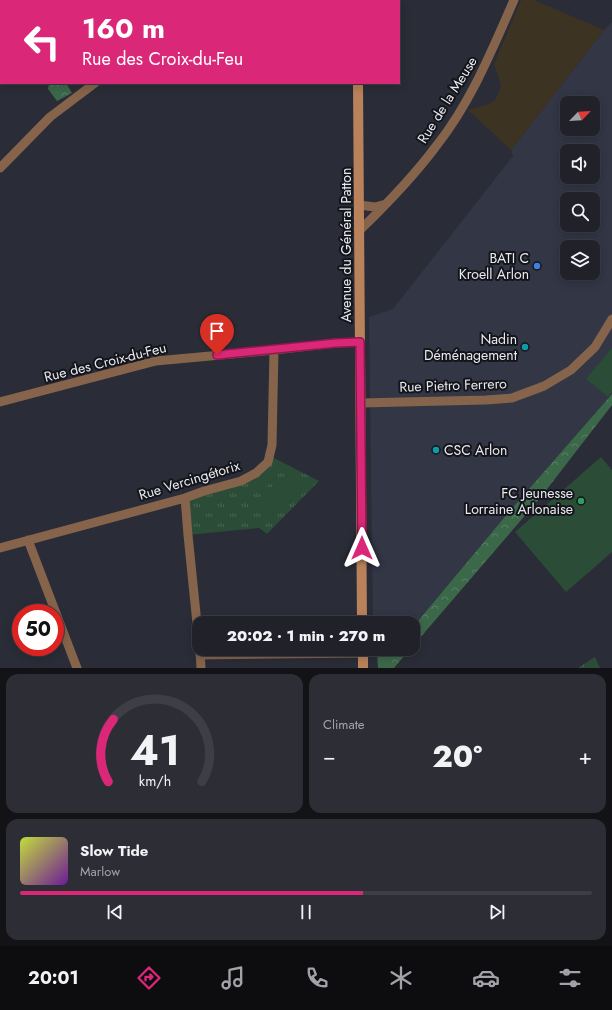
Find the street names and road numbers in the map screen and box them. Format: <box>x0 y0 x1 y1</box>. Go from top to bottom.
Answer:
street label: Rue de la Meuse <box>412 53 482 147</box>
street label: Avenue du Général Patton <box>336 168 356 322</box>
street label: Rue des Croix-du-Feu <box>42 337 168 387</box>
street label: Rue Pietro Ferrero <box>399 373 507 397</box>
street label: Rue Vercingétorix <box>136 455 242 505</box>

